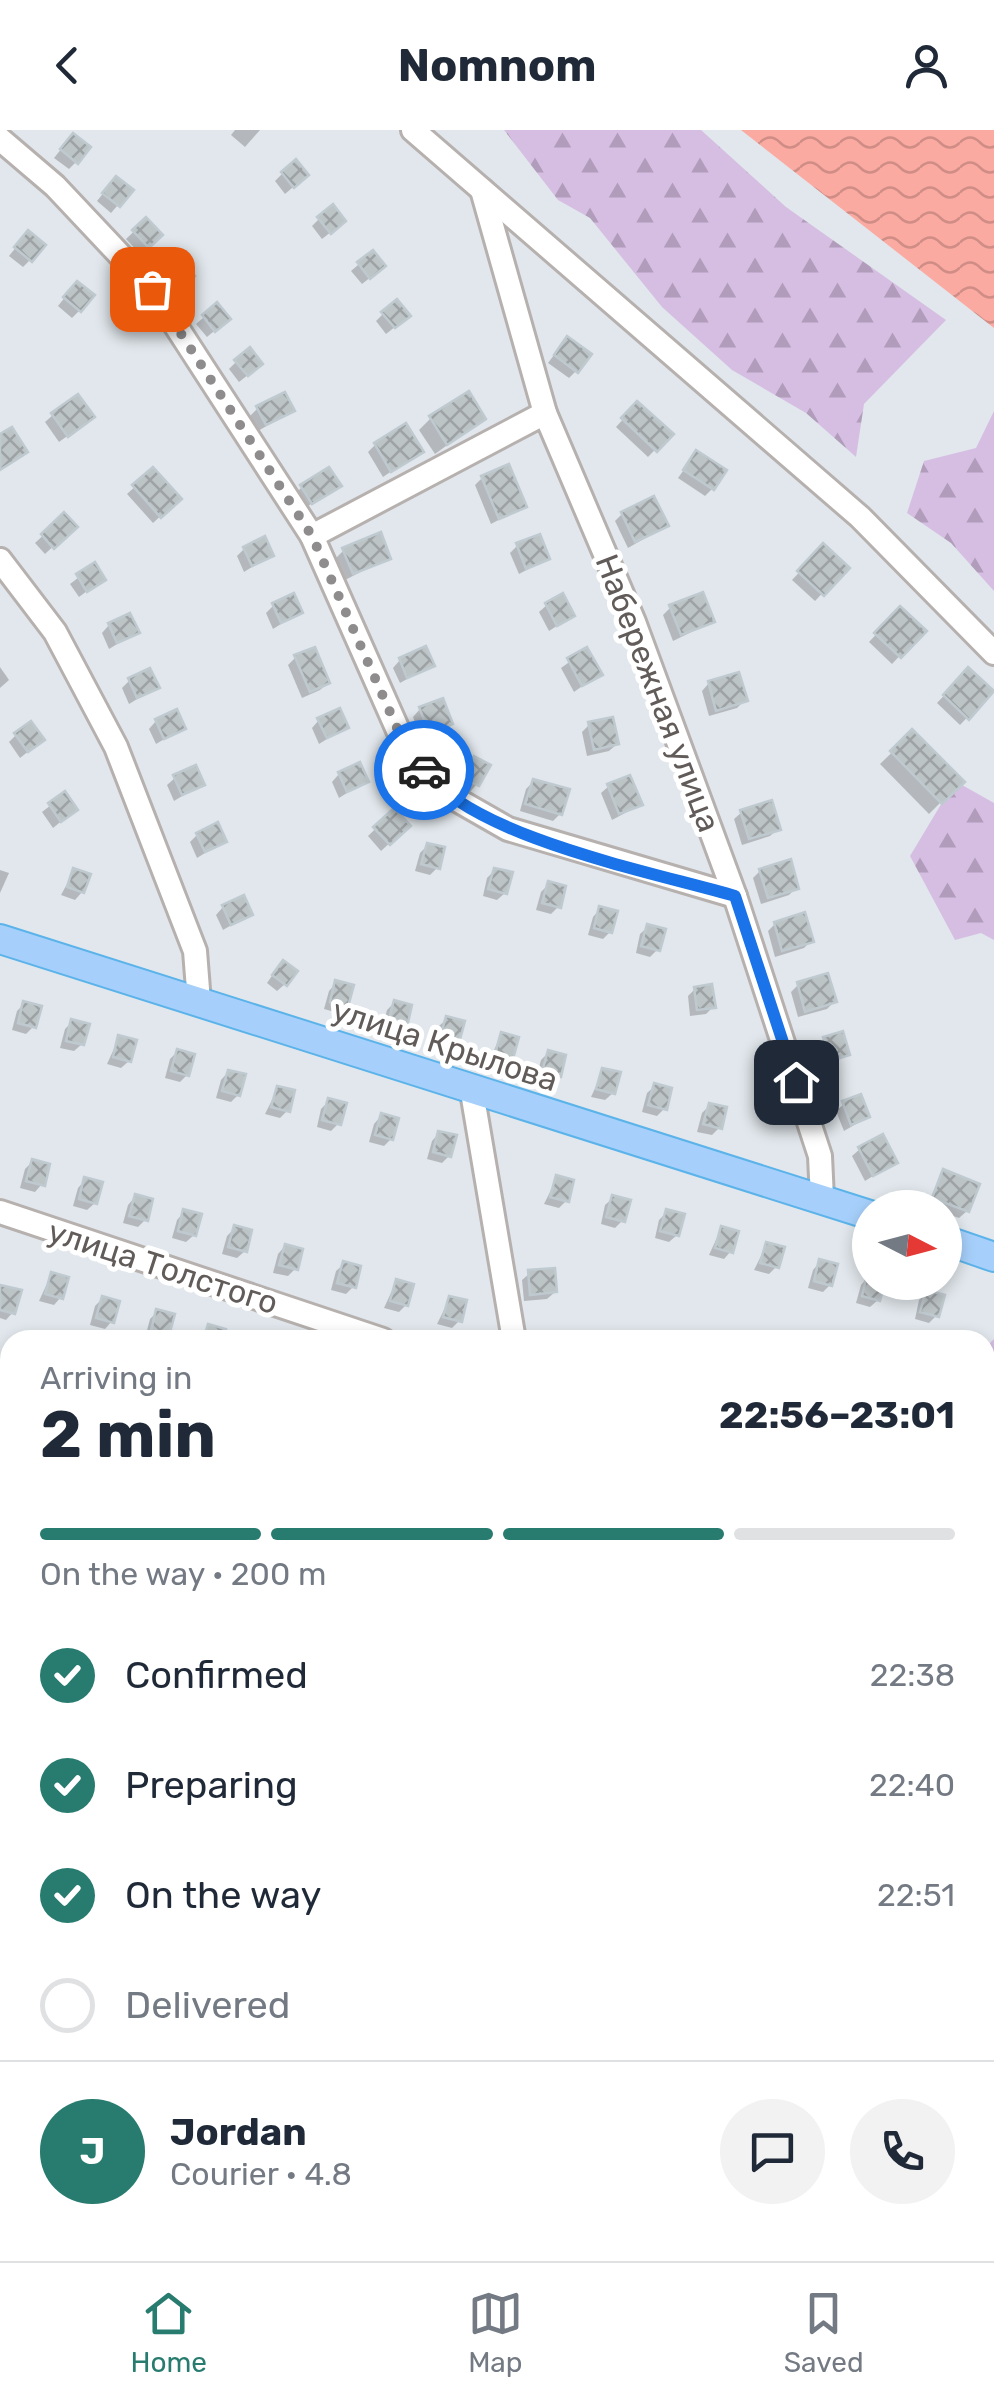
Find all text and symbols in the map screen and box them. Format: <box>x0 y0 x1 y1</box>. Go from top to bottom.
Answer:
icon: back <box>40 38 95 93</box>
icon: person <box>899 38 954 93</box>
text: Nomnom <box>398 39 596 92</box>
pin <box>110 247 195 332</box>
icon: bag <box>125 262 180 317</box>
street label: Набережная улица <box>588 549 728 837</box>
courier <box>374 720 474 820</box>
icon: car <box>397 743 452 798</box>
street label: улица Крылова <box>328 991 562 1099</box>
pin <box>754 1040 839 1125</box>
icon: home <box>769 1055 824 1110</box>
north arrow <box>852 1190 962 1300</box>
map controls <box>852 1190 962 1300</box>
street label: улица Толстого <box>43 1212 283 1322</box>
text: Arriving in <box>40 1359 192 1397</box>
text: 22:56–23:01 <box>719 1392 955 1438</box>
text: 2 min <box>40 1396 216 1473</box>
text: On the way · 200 m <box>40 1555 327 1593</box>
icon: check <box>40 1648 95 1703</box>
text: Confirmed <box>125 1652 308 1698</box>
text: 22:38 <box>870 1656 955 1694</box>
icon: check <box>40 1758 95 1813</box>
text: Preparing <box>125 1762 298 1808</box>
text: 22:40 <box>869 1766 955 1804</box>
icon: check <box>40 1868 95 1923</box>
text: On the way <box>125 1872 321 1918</box>
text: 22:51 <box>877 1876 955 1914</box>
text: Delivered <box>125 1982 290 2028</box>
button: chat <box>720 2099 825 2204</box>
button: phone <box>850 2099 955 2204</box>
text: Jordan <box>170 2109 307 2155</box>
text: J <box>80 2128 105 2174</box>
text: Courier · 4.8 <box>170 2155 352 2193</box>
tab: Home <box>130 2286 207 2379</box>
tab: Map <box>468 2286 523 2379</box>
tab: Saved <box>784 2286 864 2379</box>

